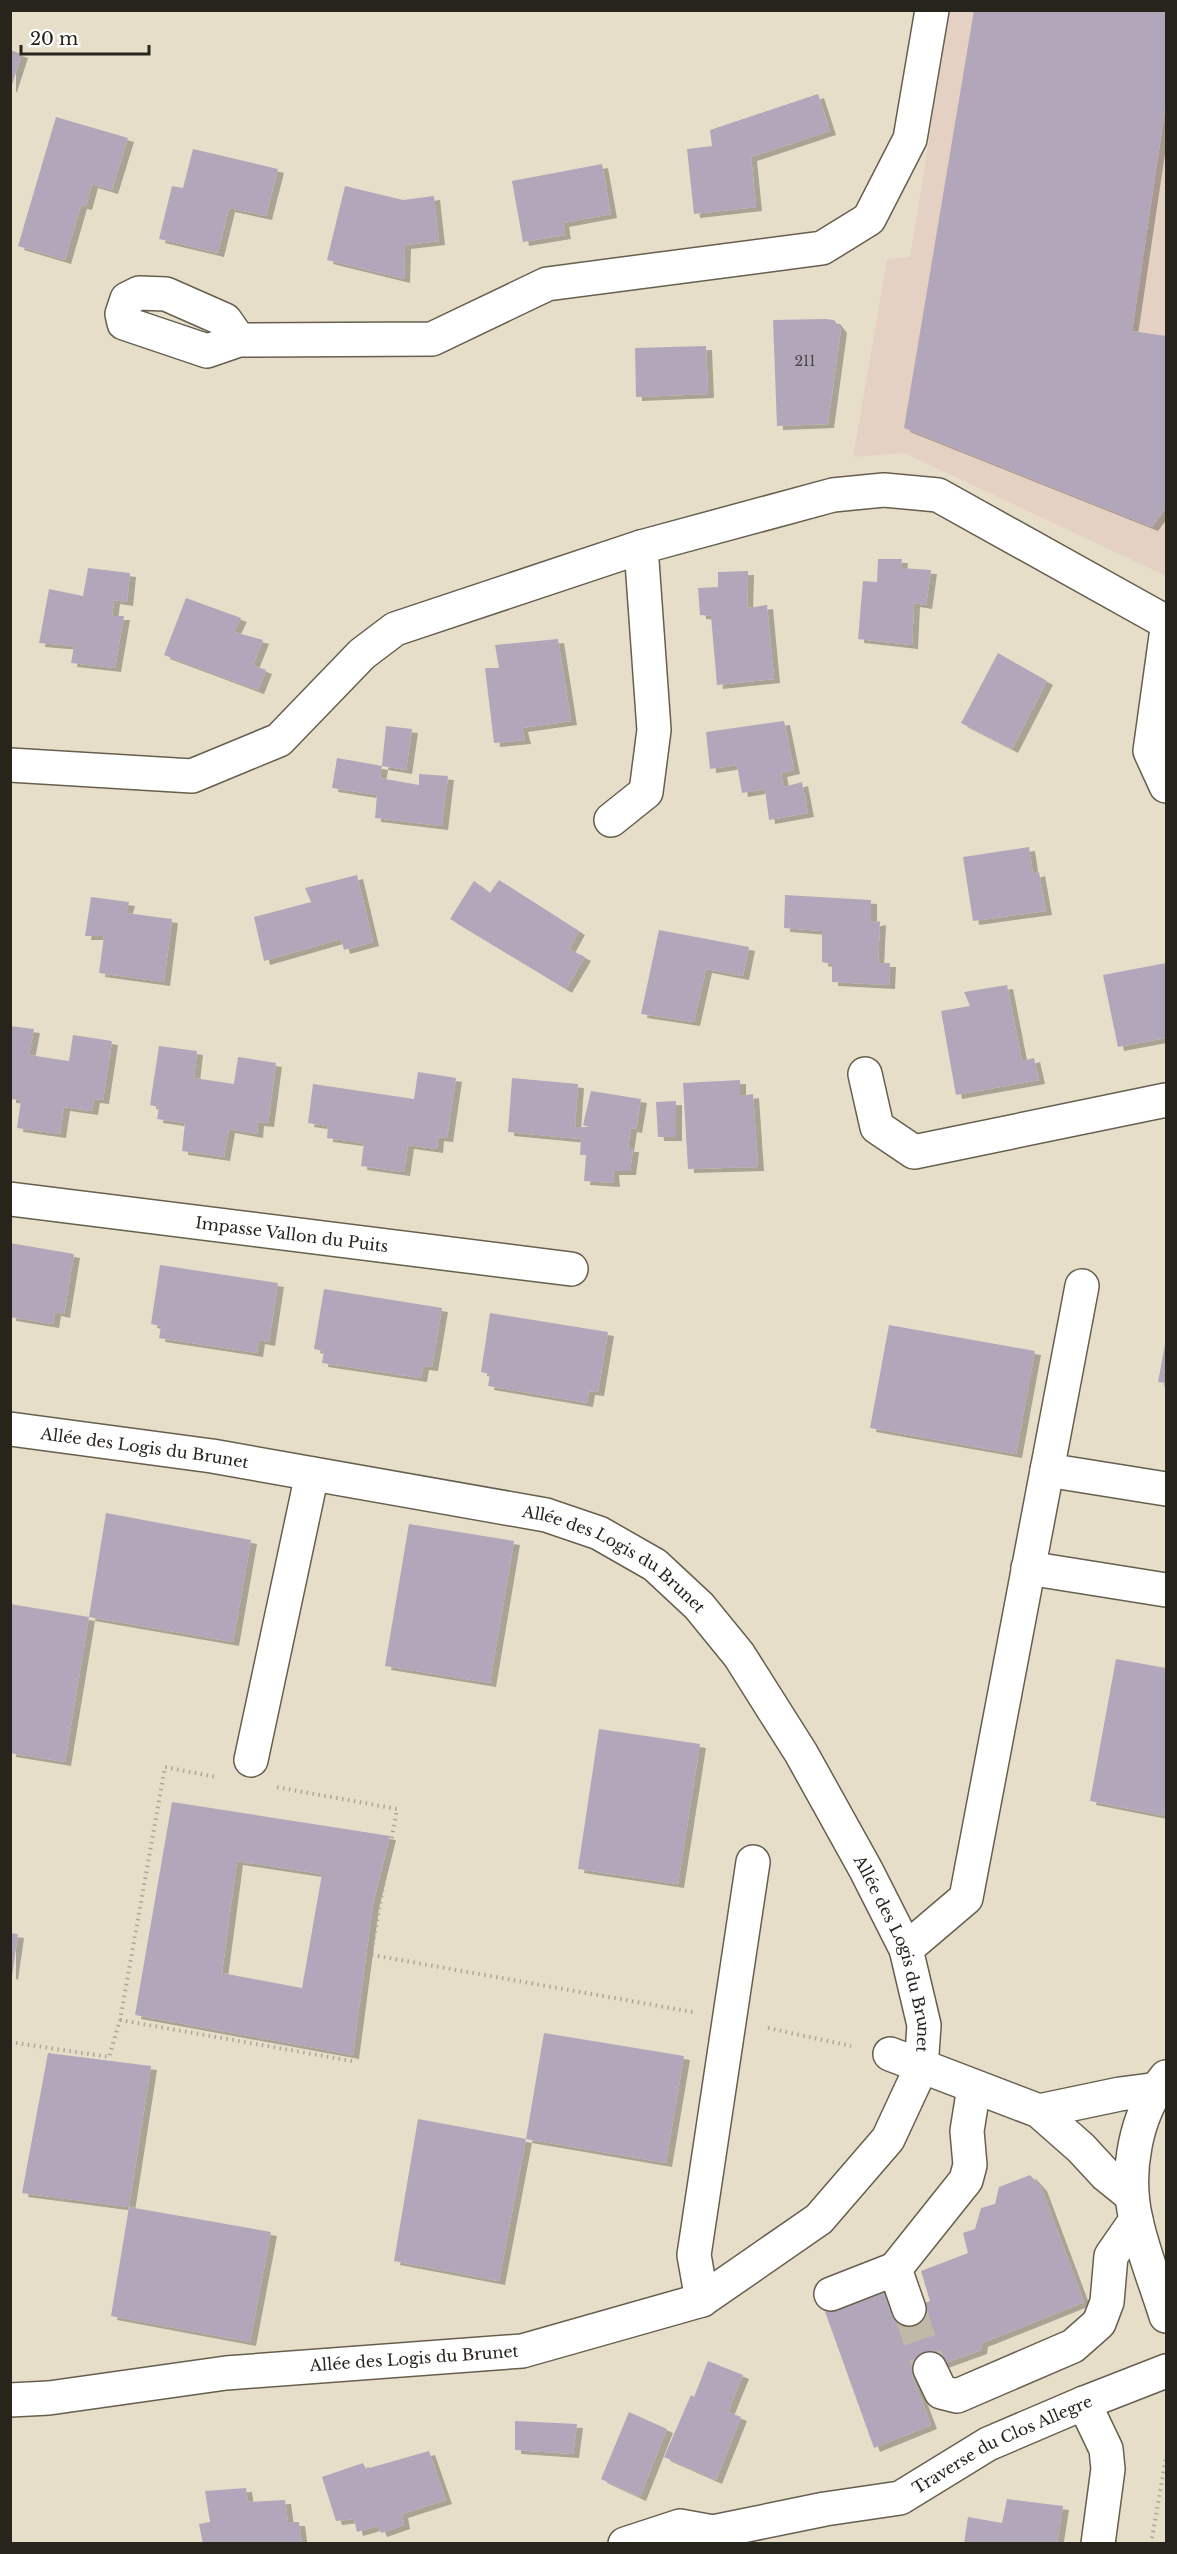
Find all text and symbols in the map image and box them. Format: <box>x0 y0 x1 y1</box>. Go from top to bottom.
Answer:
scale bar <box>21 18 148 56</box>
text: 20 m <box>30 28 78 50</box>
house number: 211 <box>794 352 816 370</box>
street label: Impasse Vallon du Puits <box>194 1212 389 1256</box>
street label: Allée des Logis du Brunet <box>39 1423 250 1472</box>
street label: Allée des Logis du Brunet <box>520 1501 710 1616</box>
street label: Allée des Logis du Brunet <box>849 1851 934 2053</box>
street label: Allée des Logis du Brunet <box>308 2341 519 2375</box>
street label: Traverse du Clos Allegre <box>909 2391 1095 2498</box>

